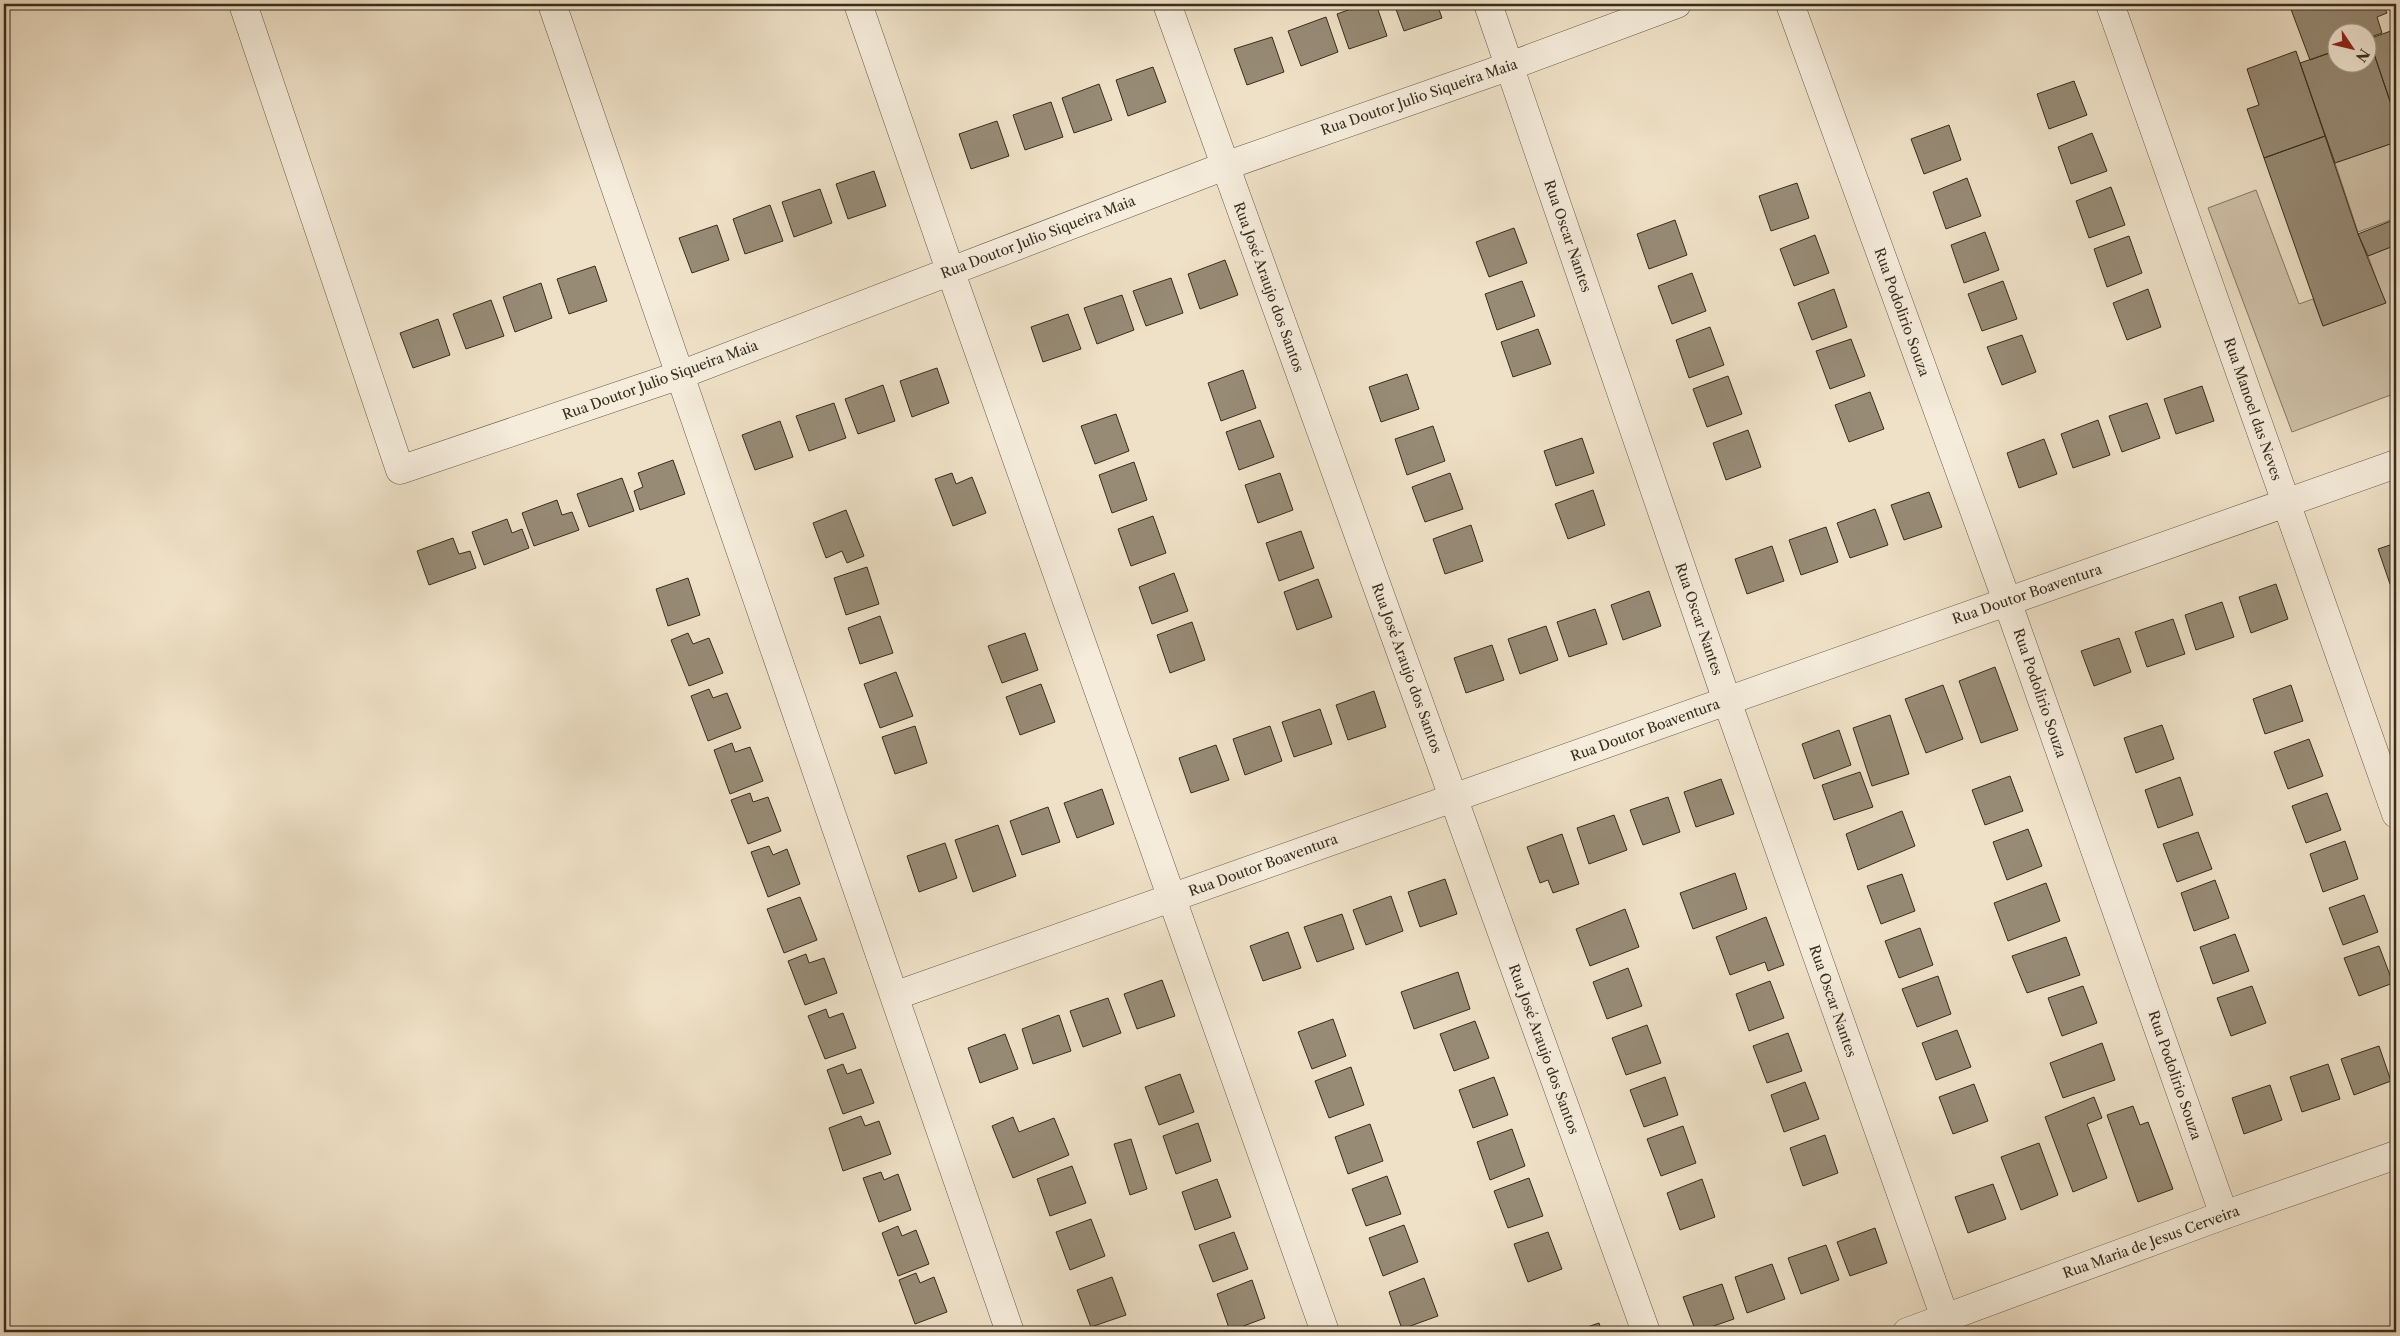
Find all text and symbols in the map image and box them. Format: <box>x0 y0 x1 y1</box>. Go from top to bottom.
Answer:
north arrow <box>2328 22 2378 72</box>
text: N <box>2352 45 2374 66</box>
street label: Rua Doutor Julio Siqueira Maia <box>1318 55 1520 139</box>
street label: Rua Oscar Nantes <box>1540 177 1596 295</box>
street label: Rua Doutor Julio Siqueira Maia <box>938 191 1138 283</box>
street label: Rua José Araujo dos Santos <box>1230 199 1308 375</box>
street label: Rua Podolirio Souza <box>1870 245 1934 379</box>
street label: Rua Manoel das Neves <box>2220 335 2286 483</box>
street label: Rua Doutor Julio Siqueira Maia <box>560 336 761 424</box>
street label: Rua Oscar Nantes <box>1671 560 1727 678</box>
street label: Rua Doutor Boaventura <box>1950 560 2105 628</box>
street label: Rua José Araujo dos Santos <box>1368 580 1446 756</box>
street label: Rua Podolirio Souza <box>2009 626 2071 761</box>
street label: Rua Doutor Boaventura <box>1568 694 1723 765</box>
street label: Rua Doutor Boaventura <box>1186 829 1341 900</box>
street label: Rua Oscar Nantes <box>1805 942 1861 1060</box>
street label: Rua José Araujo dos Santos <box>1505 961 1583 1137</box>
street label: Rua Podolirio Souza <box>2144 1008 2206 1143</box>
street label: Rua Maria de Jesus Cerveira <box>2060 1201 2242 1282</box>

